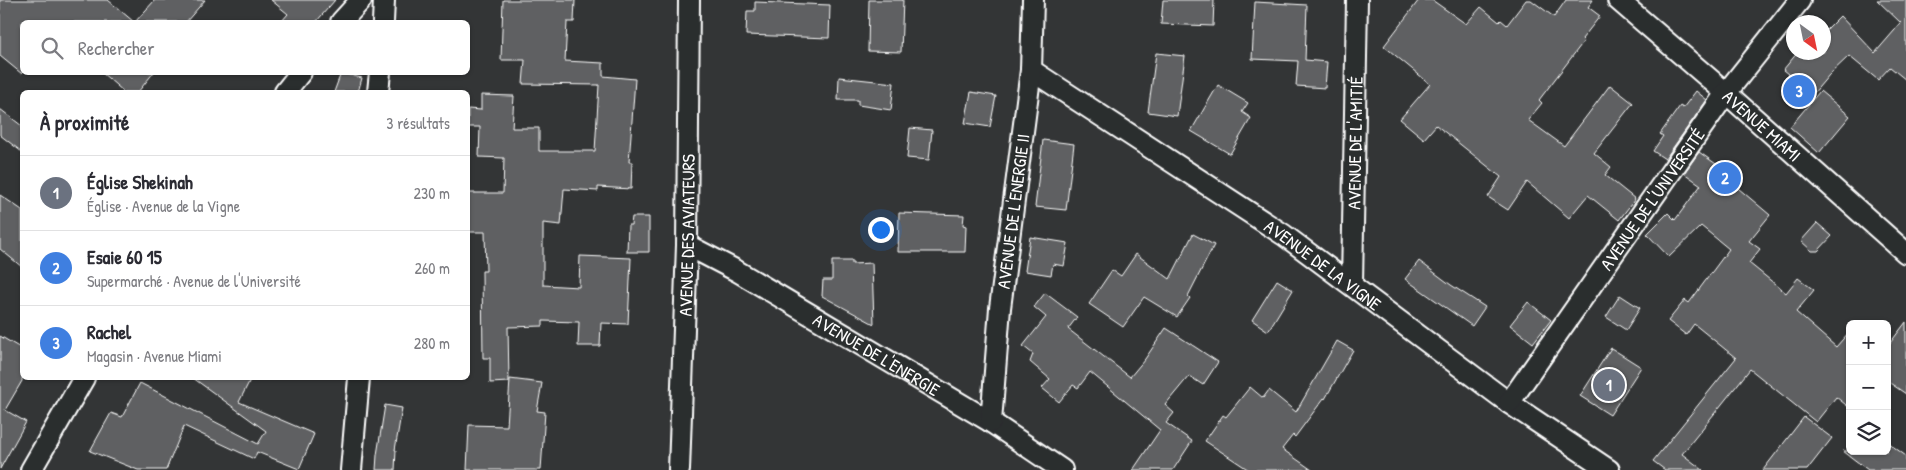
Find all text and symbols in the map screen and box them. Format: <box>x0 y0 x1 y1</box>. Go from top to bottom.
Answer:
north arrow <box>1786 15 1831 60</box>
search box <box>20 20 470 75</box>
icon: search <box>38 34 66 62</box>
text: Rechercher <box>78 35 155 61</box>
pin: 3 <box>1783 72 1815 110</box>
street label: AVENUE DE L'AMITIÉ <box>1341 76 1368 210</box>
street label: AVENUE MIAMI <box>1718 84 1807 167</box>
text: À proximité <box>40 108 129 137</box>
text: 3 résultats <box>386 112 450 134</box>
street label: AVENUE DE L'UNIVERSITÉ <box>1593 123 1710 275</box>
street label: AVENUE DE L'ENERGIE II <box>990 132 1035 290</box>
street label: AVENUE DES AVIATEURS <box>672 154 700 317</box>
pin: 2 <box>1709 159 1741 197</box>
text: Église Shekinah <box>87 169 193 195</box>
text: 1 <box>53 182 59 204</box>
text: 230 m <box>414 182 450 204</box>
text: Église · Avenue de la Vigne <box>87 195 240 217</box>
street label: AVENUE DE LA VIGNE <box>1260 213 1387 316</box>
your location <box>868 217 894 243</box>
text: Esaie 60 15 <box>87 244 162 270</box>
text: 2 <box>52 257 60 279</box>
text: 260 m <box>414 257 450 279</box>
text: Supermarché · Avenue de l'Université <box>87 270 301 292</box>
street label: AVENUE DE L'ENERGIE <box>809 307 945 402</box>
text: Rachel <box>87 319 131 345</box>
map controls <box>1846 320 1891 455</box>
button: + <box>1846 320 1891 365</box>
text: 3 <box>52 332 60 354</box>
text: 280 m <box>414 332 450 354</box>
text: Magasin · Avenue Miami <box>87 345 222 367</box>
button: − <box>1846 365 1891 410</box>
pin: 1 <box>1593 366 1625 404</box>
button: layers <box>1846 410 1891 455</box>

